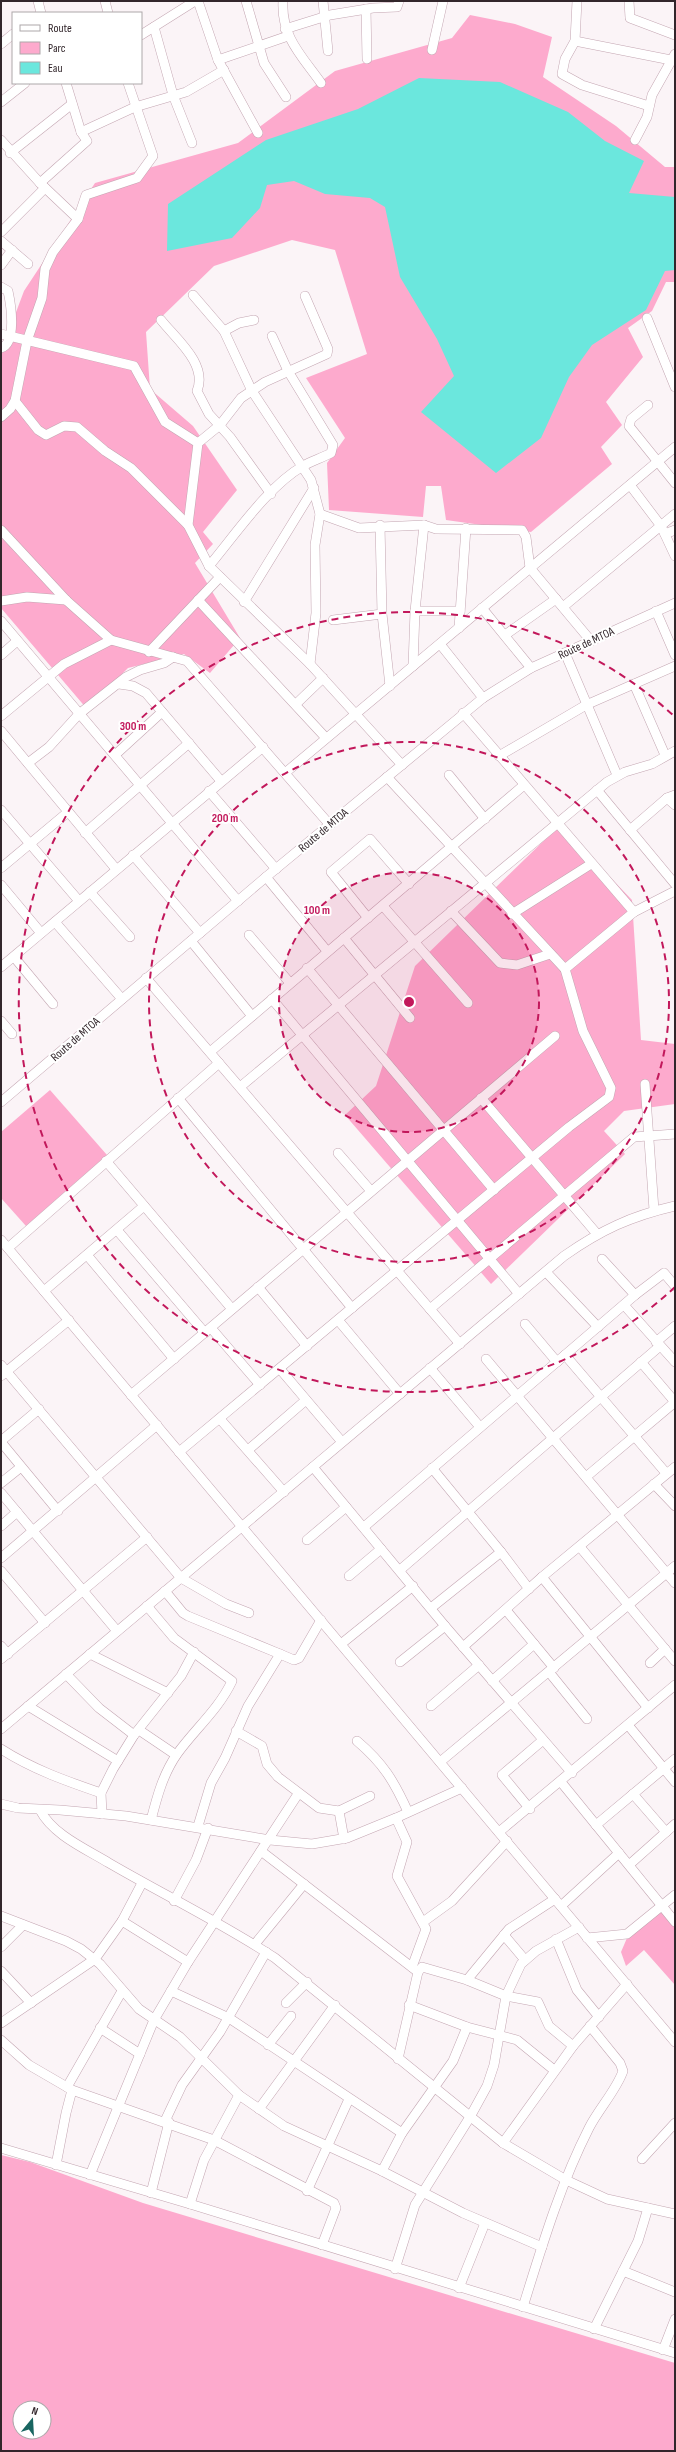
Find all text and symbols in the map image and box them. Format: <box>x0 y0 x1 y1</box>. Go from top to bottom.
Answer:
legend <box>12 12 142 84</box>
text: Route <box>48 21 72 36</box>
text: Parc <box>48 41 66 56</box>
text: Eau <box>48 61 62 76</box>
street label: Route de MTOA <box>556 624 617 663</box>
text: 300 m <box>120 719 146 734</box>
street label: Route de MTOA <box>295 805 352 855</box>
text: 200 m <box>212 811 238 826</box>
text: 100 m <box>304 903 330 918</box>
centre of rings <box>402 995 416 1009</box>
street label: Route de MTOA <box>48 1013 104 1065</box>
north arrow <box>12 2400 52 2440</box>
text: N <box>30 2404 40 2418</box>

